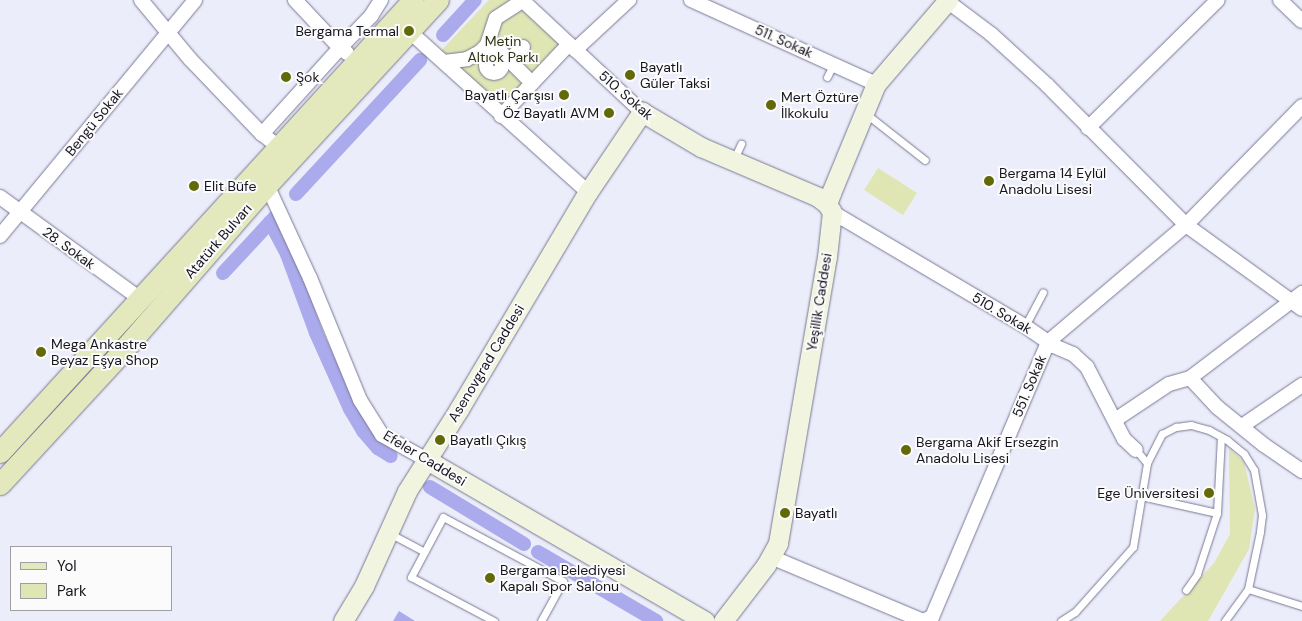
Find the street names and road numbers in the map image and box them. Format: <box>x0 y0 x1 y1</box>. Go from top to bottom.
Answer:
street label: 511. Sokak <box>752 21 816 61</box>
street label: 510. Sokak <box>595 67 657 123</box>
street label: Bengü Sokak <box>62 85 126 159</box>
street label: Atatürk Bulvarı <box>181 200 255 282</box>
street label: 28. Sokak <box>39 223 99 273</box>
street label: Yeşillik Caddesi <box>803 252 835 352</box>
street label: 510. Sokak <box>969 289 1035 337</box>
street label: Asenovgrad Caddesi <box>444 301 528 425</box>
street label: 551. Sokak <box>1008 352 1050 420</box>
street label: Efeler Caddesi <box>380 427 470 489</box>

